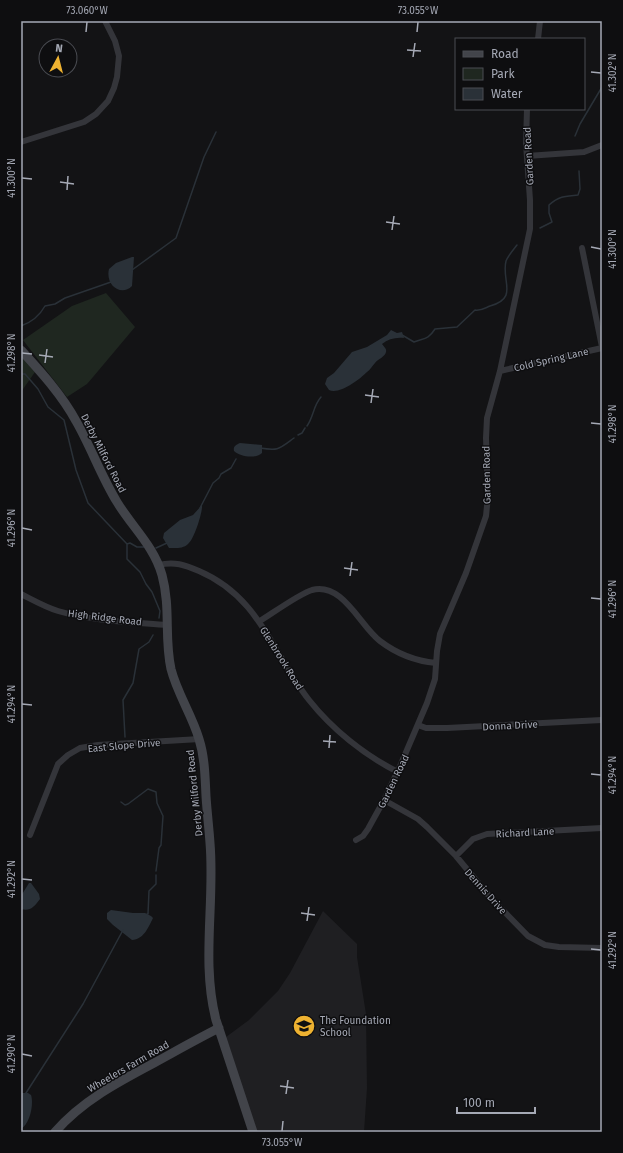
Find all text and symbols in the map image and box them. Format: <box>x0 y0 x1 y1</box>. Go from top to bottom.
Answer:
text: 73.060°W <box>66 5 109 17</box>
text: 73.055°W <box>398 5 439 17</box>
north arrow <box>38 38 78 78</box>
legend <box>455 38 585 110</box>
text: N <box>55 42 64 55</box>
text: Road <box>491 47 519 61</box>
text: 41.302°N <box>607 53 619 93</box>
text: Park <box>491 67 515 81</box>
text: Water <box>491 87 523 101</box>
street label: Garden Road <box>521 126 537 185</box>
text: 41.300°N <box>6 158 18 198</box>
text: 41.300°N <box>607 229 619 269</box>
text: 41.298°N <box>6 333 18 373</box>
street label: Cold Spring Lane <box>513 346 590 374</box>
text: 41.298°N <box>607 404 619 444</box>
street label: Derby Milford Road <box>78 412 128 495</box>
street label: Garden Road <box>480 446 494 504</box>
text: 41.296°N <box>6 509 18 547</box>
text: 41.296°N <box>607 580 619 618</box>
street label: High Ridge Road <box>67 608 143 628</box>
street label: Glenbrook Road <box>257 625 305 692</box>
text: 41.294°N <box>6 685 18 723</box>
street label: Donna Drive <box>482 719 538 733</box>
street label: East Slope Drive <box>87 737 161 755</box>
street label: Derby Milford Road <box>184 749 206 837</box>
street label: Garden Road <box>376 753 412 810</box>
text: 41.294°N <box>607 756 619 794</box>
street label: Richard Lane <box>495 825 555 841</box>
text: 41.292°N <box>6 860 18 898</box>
street label: Dennis Drive <box>462 866 509 917</box>
text: 41.292°N <box>607 931 619 969</box>
school or university icon: The Foundation School <box>291 1013 317 1039</box>
place label: The Foundation School <box>320 1015 391 1039</box>
text: 41.290°N <box>6 1034 18 1074</box>
street label: Wheelers Farm Road <box>86 1039 171 1095</box>
scale bar <box>457 1089 535 1115</box>
text: 100 m <box>463 1096 495 1110</box>
text: 73.055°W <box>262 1137 303 1149</box>

